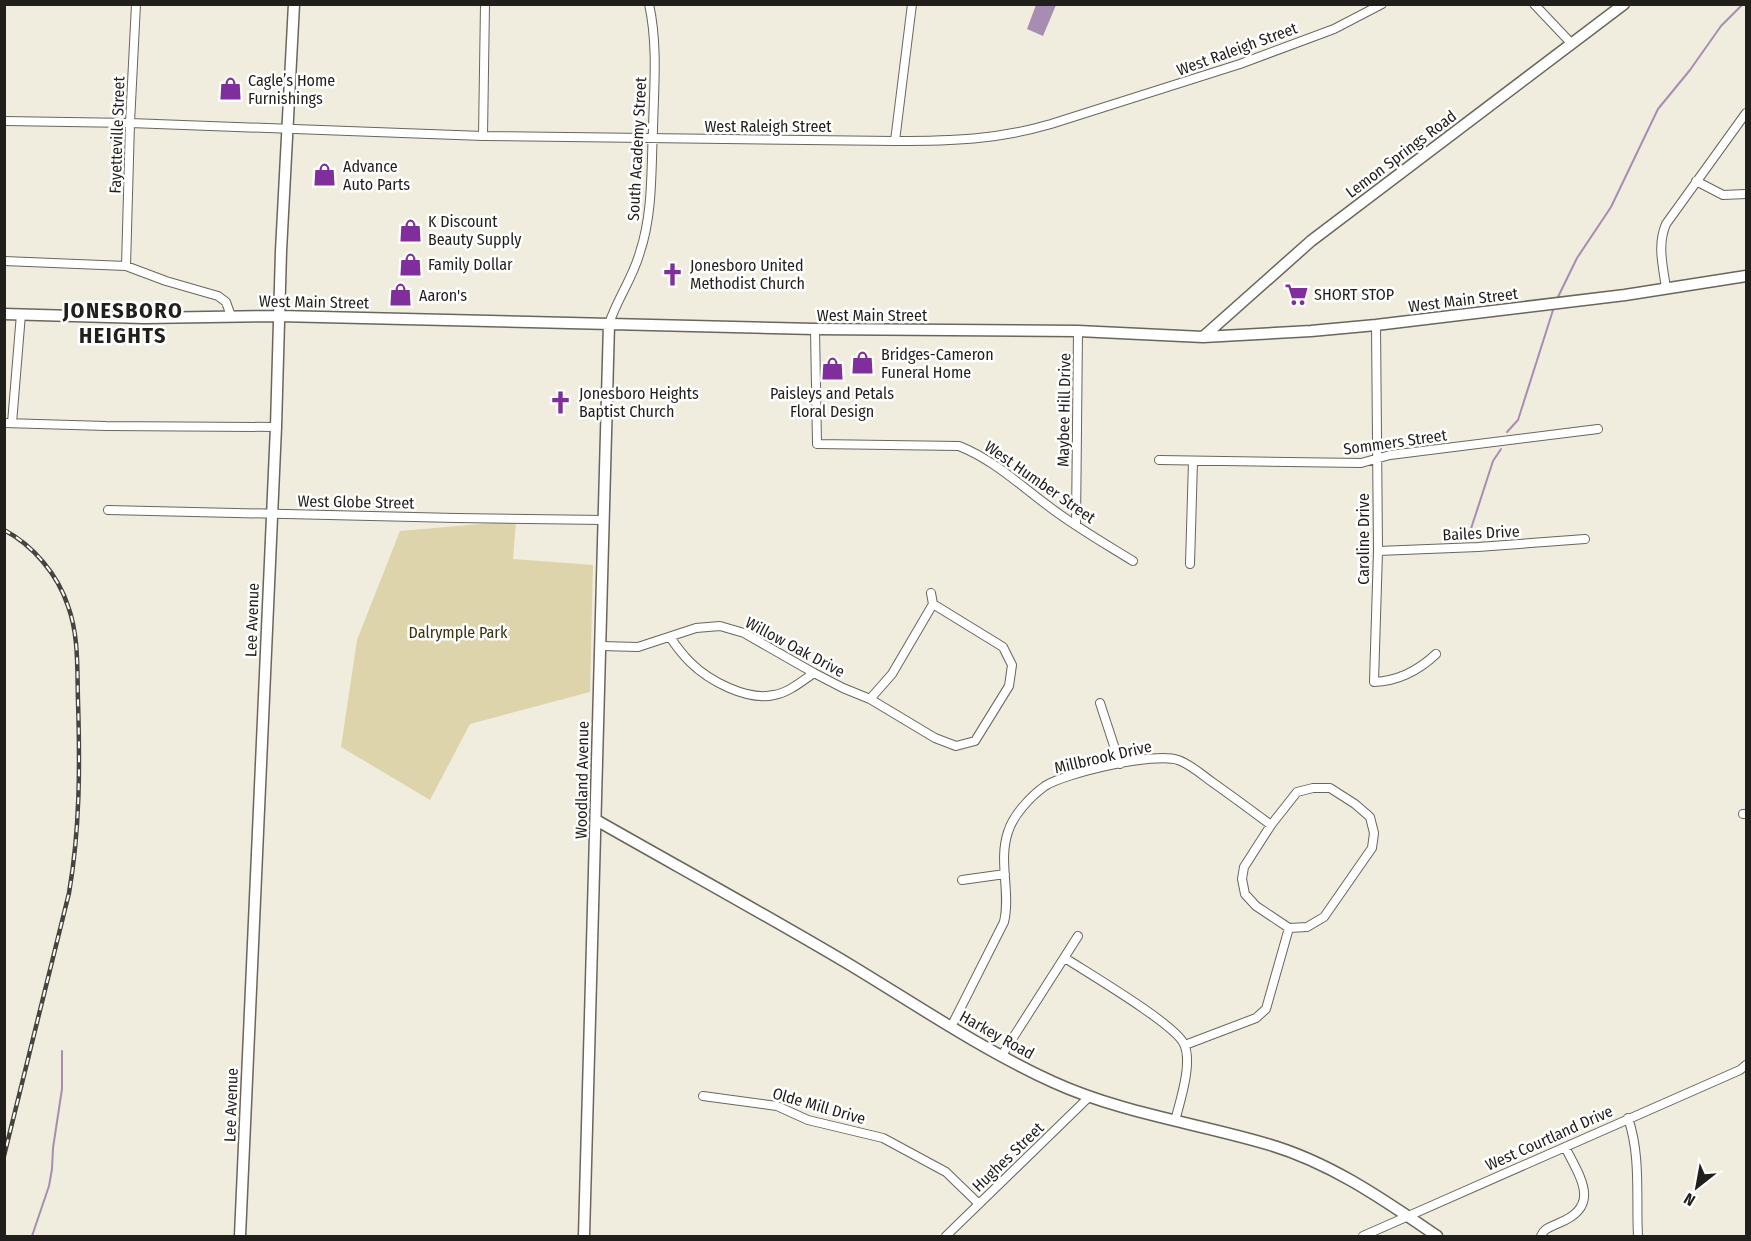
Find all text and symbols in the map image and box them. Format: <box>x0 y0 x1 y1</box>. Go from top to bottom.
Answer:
street label: West Raleigh Street <box>1174 18 1301 80</box>
place label: Cagle’s Home Furnishings <box>248 71 335 108</box>
street label: Fayetteville Street <box>105 75 129 194</box>
shop icon: Cagle’s Home Furnishings <box>217 76 243 102</box>
street label: South Academy Street <box>624 76 650 221</box>
street label: Lemon Springs Road <box>1342 106 1460 202</box>
street label: West Raleigh Street <box>705 117 832 136</box>
place label: Advance Auto Parts <box>343 157 410 194</box>
shop icon: Advance Auto Parts <box>312 162 338 188</box>
place label: K Discount Beauty Supply <box>428 212 522 249</box>
shop icon: K Discount Beauty Supply <box>397 217 423 243</box>
shop icon: Family Dollar <box>397 251 423 277</box>
place label: Family Dollar <box>428 255 513 274</box>
place label: Jonesboro United Methodist Church <box>690 256 805 293</box>
church icon: Jonesboro United Methodist Church <box>659 261 685 287</box>
supermarket icon: SHORT STOP <box>1283 281 1309 307</box>
shop icon: Aaron's <box>388 282 414 308</box>
street label: West Main Street <box>1407 284 1520 316</box>
place label: SHORT STOP <box>1314 285 1394 304</box>
place label: Aaron's <box>419 286 467 305</box>
street label: West Main Street <box>259 292 370 312</box>
district label: JONESBORO HEIGHTS <box>62 297 183 349</box>
street label: West Main Street <box>817 306 928 325</box>
place label: Bridges-Cameron Funeral Home <box>881 345 994 382</box>
shop icon: Bridges-Cameron Funeral Home <box>850 350 876 376</box>
street label: Maybee Hill Drive <box>1054 353 1074 467</box>
shop icon: Paisleys and Petals Floral Design <box>819 355 845 381</box>
place label: Jonesboro Heights Baptist Church <box>579 384 699 421</box>
place label: Paisleys and Petals Floral Design <box>770 384 894 421</box>
church icon: Jonesboro Heights Baptist Church <box>548 389 574 415</box>
street label: Sommers Street <box>1342 425 1449 459</box>
street label: West Humber Street <box>981 437 1100 528</box>
street label: West Globe Street <box>297 491 415 513</box>
street label: Caroline Drive <box>1354 493 1373 585</box>
street label: Bailes Drive <box>1442 521 1520 545</box>
street label: Lee Avenue <box>241 582 263 658</box>
street label: Willow Oak Drive <box>742 613 848 681</box>
park label: Dalrymple Park <box>409 623 508 642</box>
street label: Woodland Avenue <box>571 721 593 839</box>
street label: Millbrook Drive <box>1052 737 1154 777</box>
street label: Harkey Road <box>956 1007 1038 1063</box>
street label: Lee Avenue <box>220 1067 242 1143</box>
street label: Olde Mill Drive <box>770 1084 868 1128</box>
street label: West Courtland Drive <box>1482 1101 1616 1175</box>
street label: Hughes Street <box>968 1118 1048 1196</box>
north arrow <box>1667 1157 1727 1217</box>
text: N <box>1681 1189 1699 1210</box>

